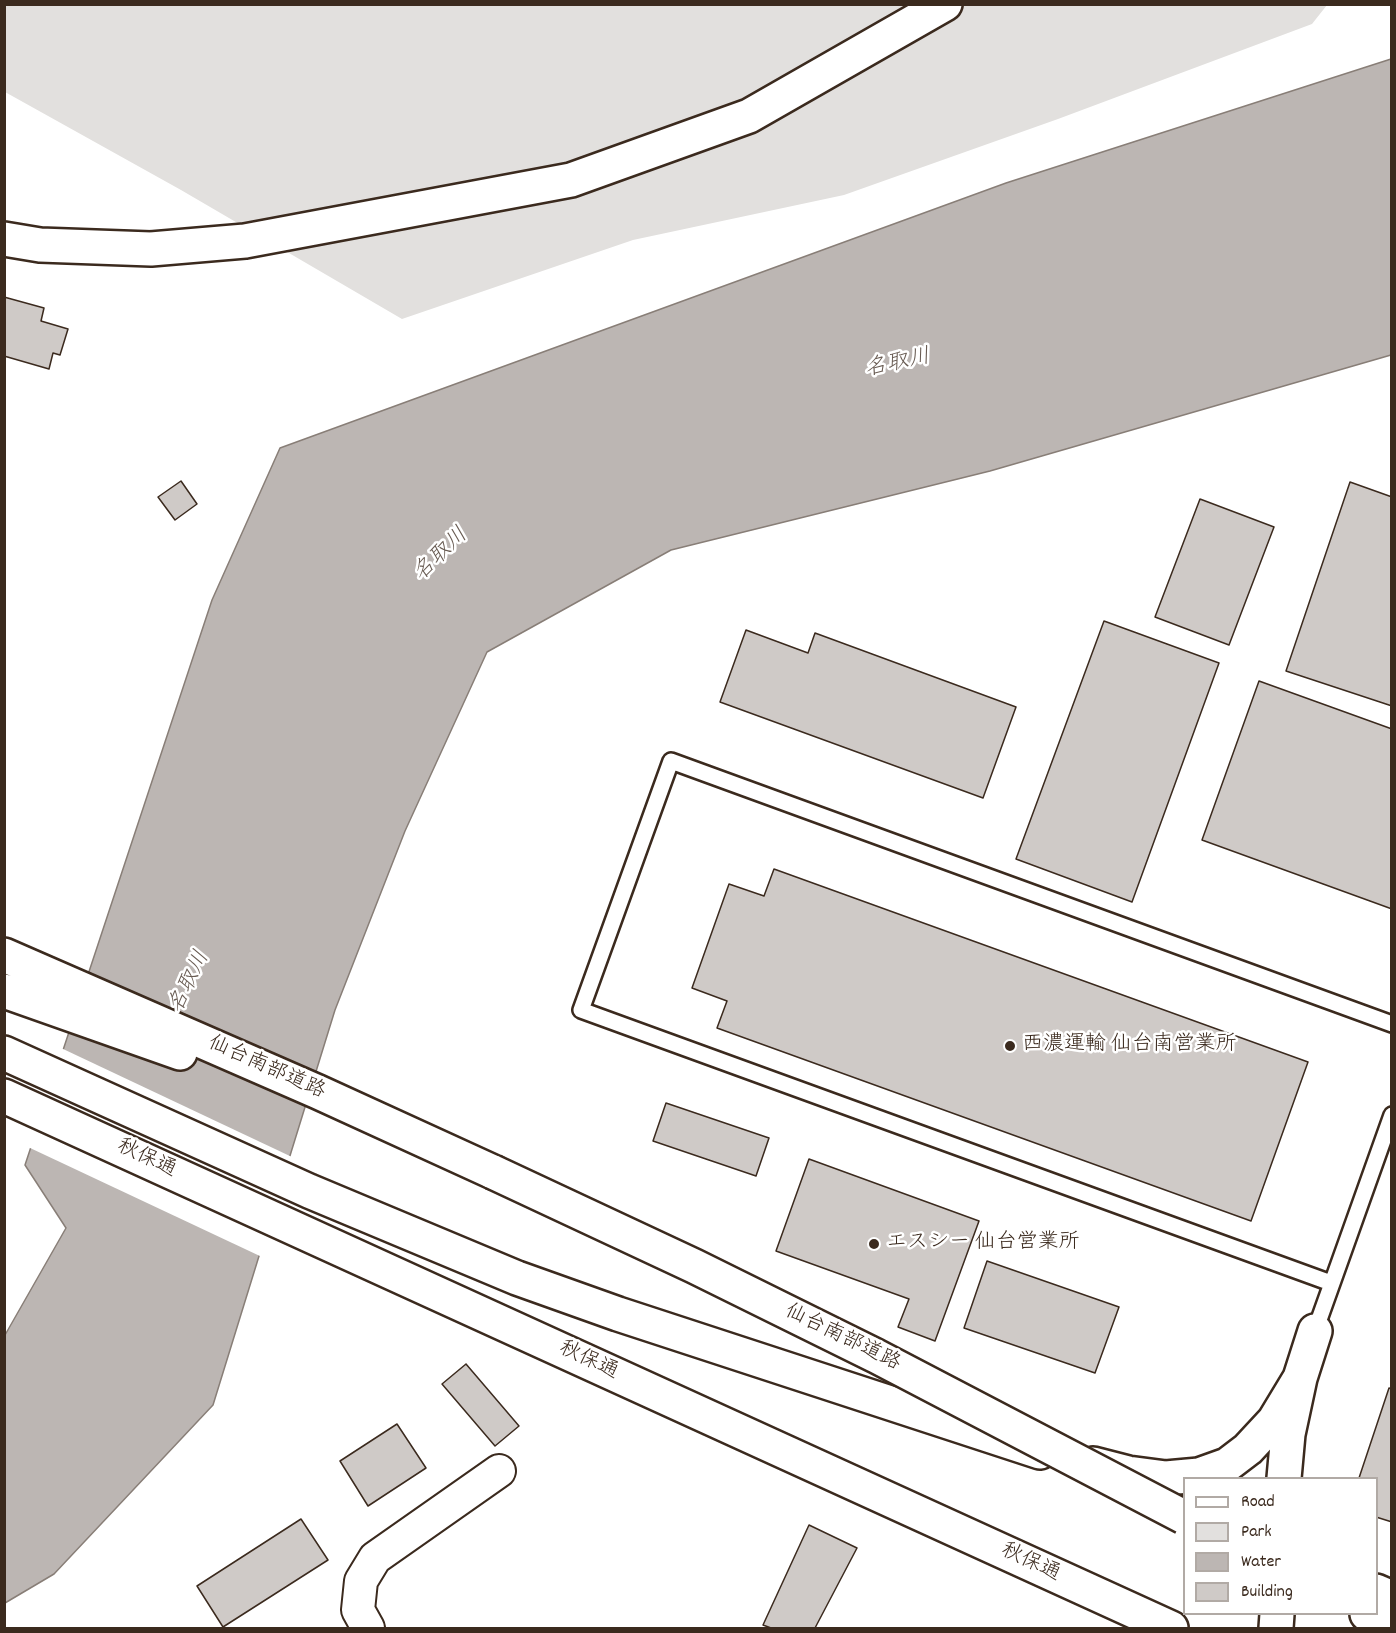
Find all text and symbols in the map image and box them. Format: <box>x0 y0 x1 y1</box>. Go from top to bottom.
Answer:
water label: 名取川 <box>863 345 933 385</box>
water label: 名取川 <box>409 524 475 588</box>
water label: 名取川 <box>165 948 217 1018</box>
street label: 仙台南部道路 <box>203 1032 329 1106</box>
place label: 西濃運輸 仙台南営業所 <box>1022 1033 1237 1059</box>
marker: 西濃運輸 仙台南営業所 <box>1003 1039 1017 1053</box>
street label: 秋保通 <box>112 1135 180 1185</box>
place label: エスシー 仙台営業所 <box>886 1231 1080 1257</box>
marker: エスシー 仙台営業所 <box>867 1237 881 1251</box>
street label: 仙台南部道路 <box>780 1300 904 1378</box>
street label: 秋保通 <box>554 1337 622 1387</box>
legend <box>1183 1477 1378 1615</box>
text: Road <box>1241 1490 1275 1515</box>
text: Park <box>1241 1520 1272 1545</box>
street label: 秋保通 <box>996 1539 1064 1589</box>
text: Water <box>1241 1550 1281 1575</box>
text: Building <box>1241 1580 1293 1605</box>

